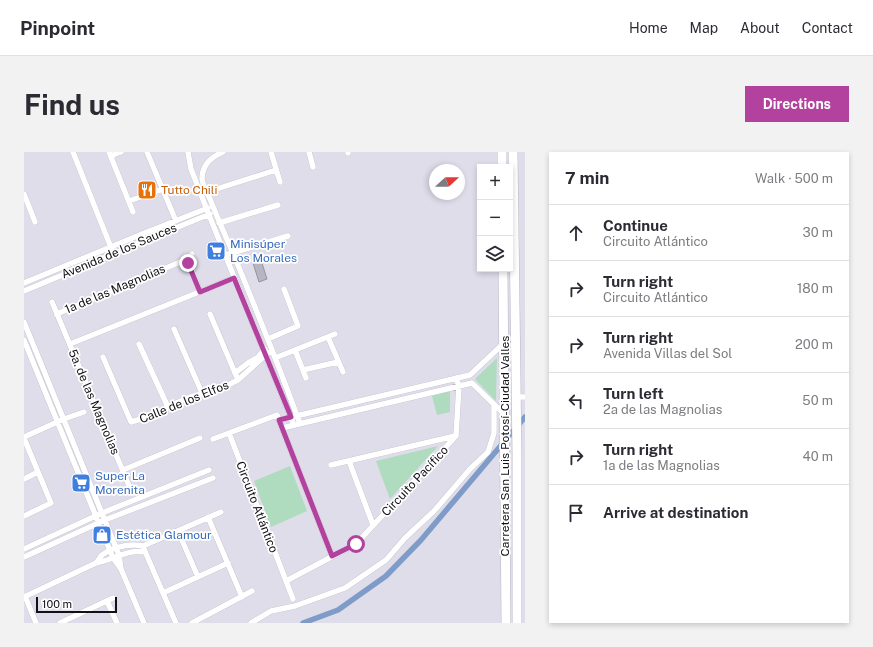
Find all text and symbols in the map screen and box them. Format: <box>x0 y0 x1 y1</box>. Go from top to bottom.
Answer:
text: Pinpoint <box>20 17 95 39</box>
text: Home <box>629 20 668 36</box>
text: Map <box>690 20 718 36</box>
text: About <box>740 20 780 36</box>
text: Contact <box>802 20 853 36</box>
button: Directions <box>745 86 849 122</box>
text: Find us <box>24 88 120 121</box>
north arrow <box>429 164 465 200</box>
map controls <box>477 164 513 272</box>
button: + <box>477 164 513 200</box>
text: 7 min <box>565 168 609 188</box>
text: Walk · 500 m <box>755 171 833 186</box>
restaurant icon: Tutto Chili <box>136 179 158 201</box>
place label: Tutto Chili <box>161 183 217 197</box>
button: − <box>477 200 513 236</box>
text: Continue <box>603 217 668 234</box>
street label: Avenida de los Sauces <box>59 220 179 282</box>
icon: ahead <box>565 222 587 244</box>
text: 30 m <box>803 225 833 240</box>
text: Circuito Atlántico <box>603 234 708 249</box>
button: layers <box>477 236 513 272</box>
place label: Minisúper Los Morales <box>230 237 297 265</box>
supermarket icon: Minisúper Los Morales <box>205 240 227 262</box>
route end <box>179 254 197 272</box>
street label: 1a de las Magnolias <box>63 261 167 317</box>
text: Turn right <box>603 273 673 290</box>
icon: right <box>565 278 587 300</box>
text: 180 m <box>797 281 833 296</box>
text: Circuito Atlántico <box>603 290 708 305</box>
text: Turn right <box>603 329 673 346</box>
icon: right <box>565 334 587 356</box>
street label: Carretera San Luis Potosí-Ciudad Valles <box>498 336 512 556</box>
text: 200 m <box>795 337 833 352</box>
text: Avenida Villas del Sol <box>603 346 732 361</box>
street label: 5a. de las Magnolias <box>65 347 123 457</box>
street label: Calle de los Elfos <box>137 378 231 426</box>
text: Turn left <box>603 385 664 402</box>
icon: left <box>565 390 587 412</box>
text: 50 m <box>802 393 833 408</box>
text: 2a de las Magnolias <box>603 402 722 417</box>
text: Turn right <box>603 441 673 458</box>
street label: Circuito Pacífico <box>379 443 451 519</box>
icon: right <box>565 446 587 468</box>
text: 40 m <box>802 449 833 464</box>
text: 1a de las Magnolias <box>603 458 720 473</box>
street label: Circuito Atlántico <box>233 459 281 555</box>
place label: Super La Morenita <box>95 469 145 497</box>
supermarket icon: Super La Morenita <box>70 472 92 494</box>
icon: arrive <box>565 502 587 524</box>
text: Arrive at destination <box>603 504 748 521</box>
shop icon: Estética Glamour <box>91 524 113 546</box>
place label: Estética Glamour <box>116 528 212 542</box>
route start <box>347 535 365 553</box>
scale bar <box>36 595 117 614</box>
text: 100 m <box>42 598 72 610</box>

